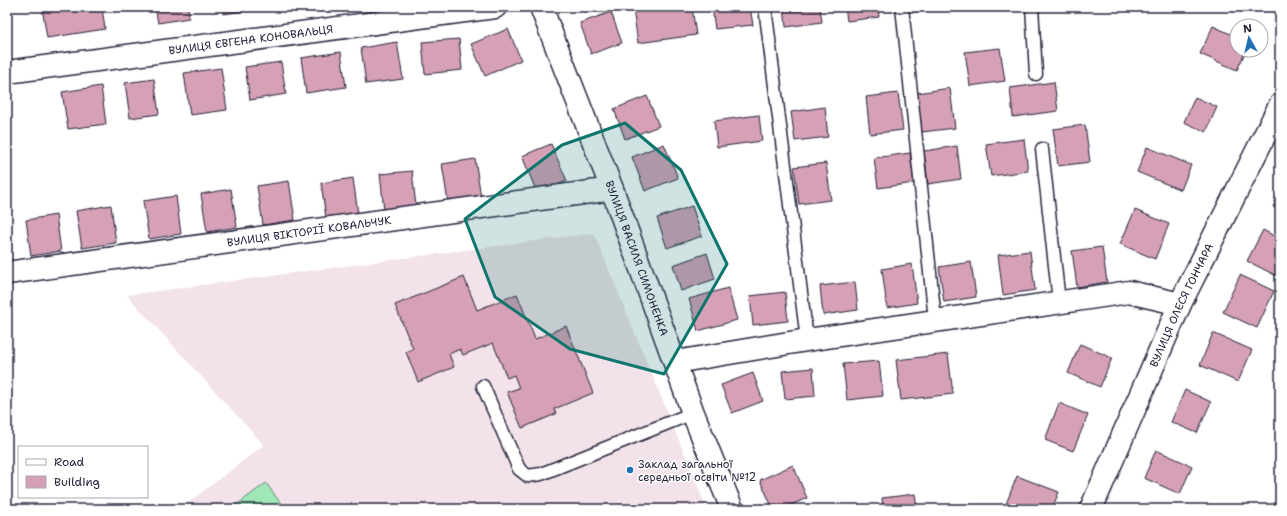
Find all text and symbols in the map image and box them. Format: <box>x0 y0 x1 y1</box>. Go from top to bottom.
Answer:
north arrow <box>1229 18 1269 58</box>
text: N <box>1242 21 1253 37</box>
street label: ВУЛИЦЯ ЄВГЕНА КОНОВАЛЬЦЯ <box>168 22 334 58</box>
street label: ВУЛИЦЯ ВАСИЛЯ СИМОНЕНКА <box>601 179 672 338</box>
street label: ВУЛИЦЯ ВІКТОРІЇ КОВАЛЬЧУК <box>226 213 392 250</box>
street label: ВУЛИЦЯ ОЛЕСЯ ГОНЧАРА <box>1146 241 1217 370</box>
legend <box>18 446 148 498</box>
text: Road <box>54 454 85 470</box>
place label: Заклад загальної середньої освіти №12 <box>638 457 756 485</box>
marker: Заклад загальної середньої освіти №12 <box>625 465 635 475</box>
text: Building <box>54 474 100 490</box>

